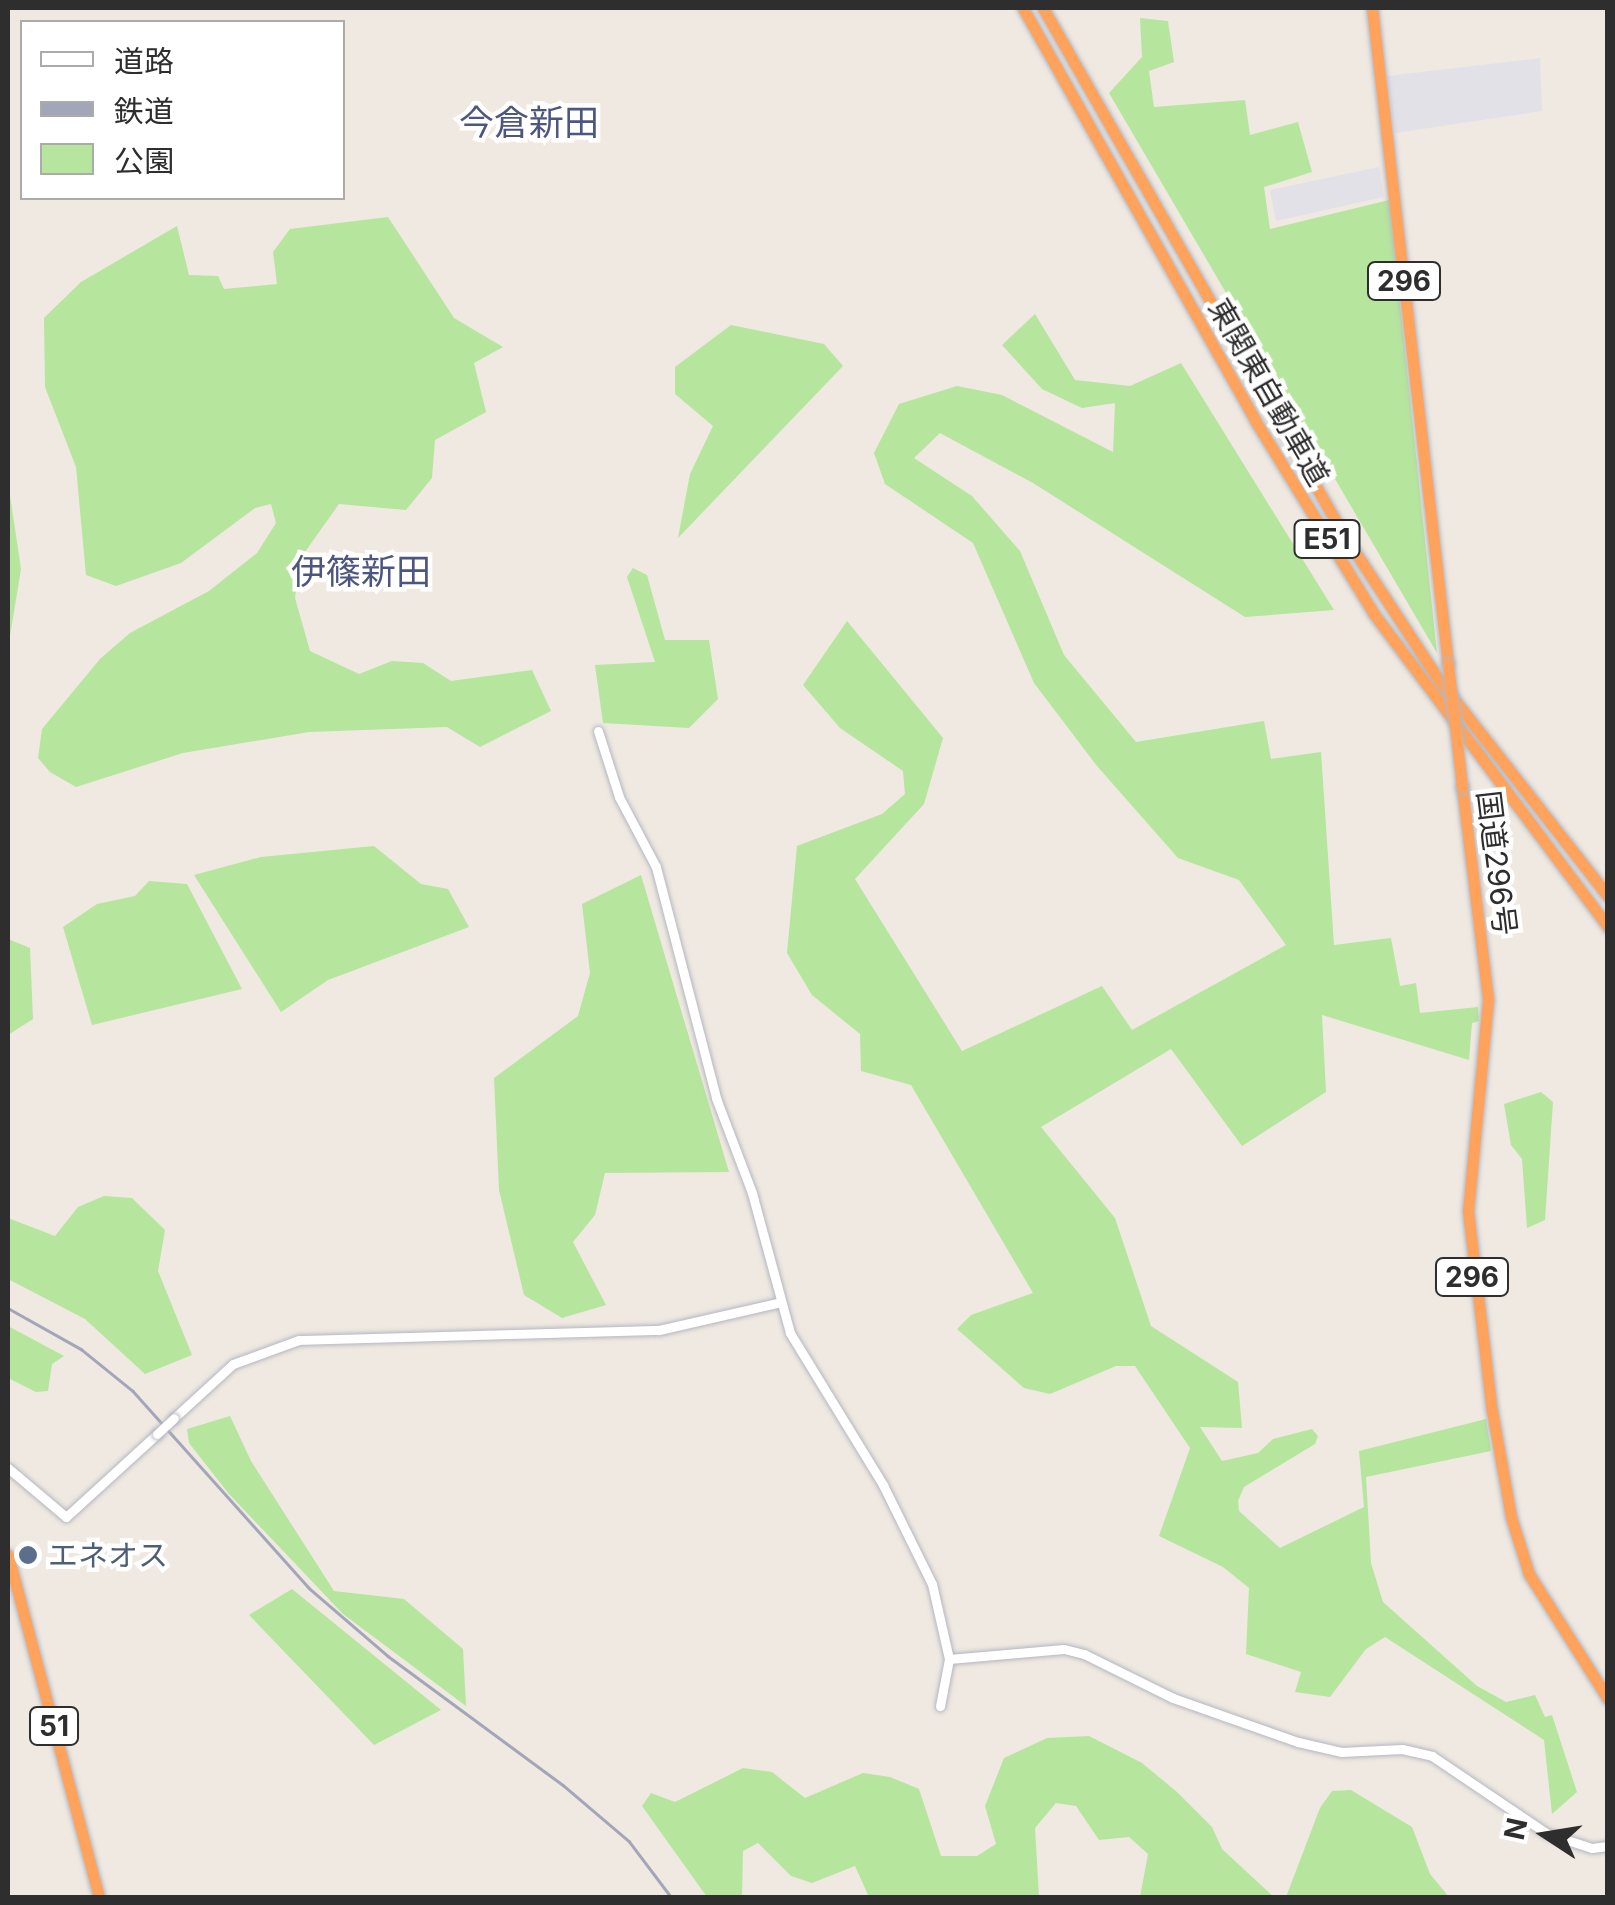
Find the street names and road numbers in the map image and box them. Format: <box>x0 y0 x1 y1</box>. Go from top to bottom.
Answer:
road number: 296 <box>1366 258 1442 304</box>
street label: 東関東自動車道 <box>1201 292 1337 492</box>
road number: E51 <box>1292 516 1362 562</box>
street label: 国道296号 <box>1470 789 1524 937</box>
road number: 296 <box>1434 1254 1510 1300</box>
road number: 51 <box>29 1703 79 1749</box>

